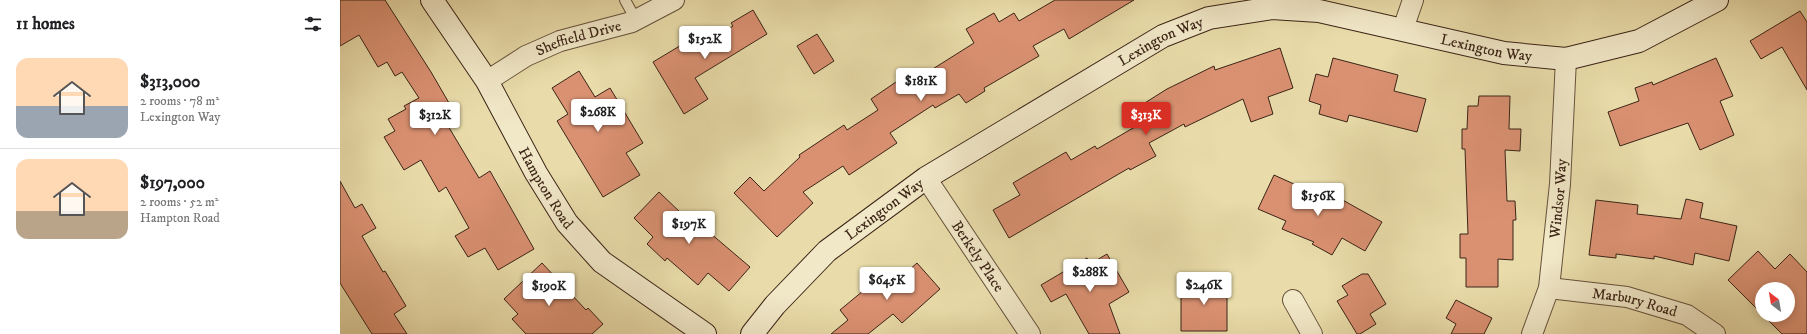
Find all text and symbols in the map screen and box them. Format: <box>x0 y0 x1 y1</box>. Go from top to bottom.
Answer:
street label: Lexington Way <box>1115 12 1207 71</box>
text: 11 homes <box>16 13 75 35</box>
icon: filters <box>302 13 324 35</box>
street label: Sheffield Drive <box>533 16 623 61</box>
pin: $152K <box>677 26 733 60</box>
street label: Lexington Way <box>1439 30 1534 66</box>
text: $152K <box>688 31 722 47</box>
pin: $181K <box>893 68 949 102</box>
text: $313,000 <box>140 71 200 93</box>
text: $181K <box>905 73 937 89</box>
icon: home <box>48 74 96 122</box>
text: 2 rooms · 78 m² <box>140 93 219 109</box>
pin: $268K <box>570 99 626 133</box>
pin: $312K <box>407 102 463 136</box>
pin: $313K <box>1118 102 1174 136</box>
text: $268K <box>580 104 616 120</box>
text: $312K <box>419 107 451 123</box>
text: $313K <box>1131 107 1161 123</box>
text: Lexington Way <box>140 109 220 125</box>
street label: Hampton Road <box>514 144 577 234</box>
street label: Windsor Way <box>1545 157 1571 241</box>
text: $197,000 <box>140 172 205 194</box>
street label: Lexington Way <box>841 174 928 244</box>
icon: home <box>48 175 96 223</box>
pin: $156K <box>1290 183 1346 217</box>
text: $156K <box>1301 188 1335 204</box>
text: 2 rooms · 52 m² <box>140 194 219 210</box>
text: Hampton Road <box>140 210 220 226</box>
pin: $197K <box>661 211 717 245</box>
text: $197K <box>672 216 706 232</box>
street label: Berkely Place <box>947 217 1008 296</box>
pin: $288K <box>1062 259 1118 293</box>
text: $288K <box>1072 264 1108 280</box>
pin: $645K <box>859 267 915 301</box>
text: $645K <box>869 272 905 288</box>
pin: $246K <box>1176 272 1232 306</box>
pin: $190K <box>521 273 577 307</box>
text: $246K <box>1186 277 1222 293</box>
text: $190K <box>532 278 566 294</box>
north arrow <box>1755 282 1795 322</box>
map controls <box>1755 282 1795 322</box>
street label: Marbury Road <box>1591 284 1680 322</box>

